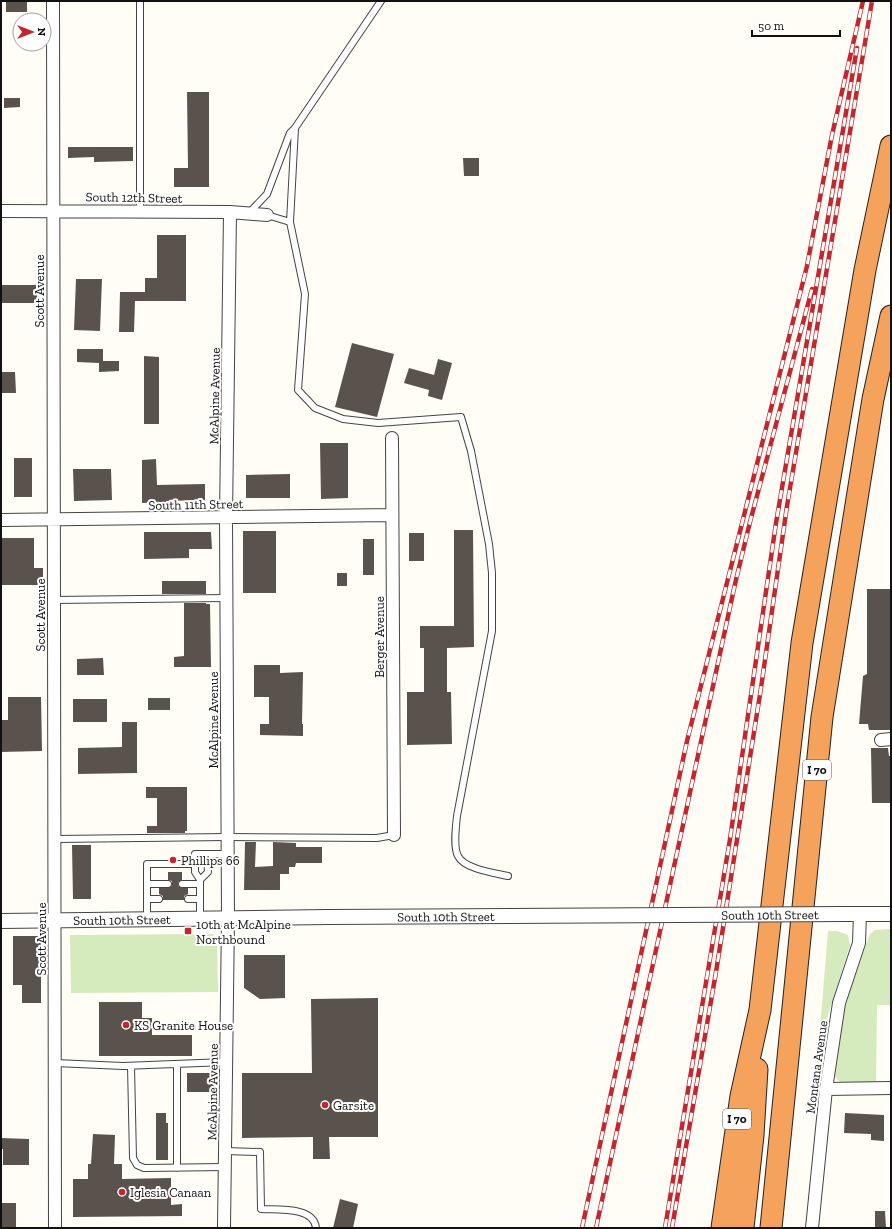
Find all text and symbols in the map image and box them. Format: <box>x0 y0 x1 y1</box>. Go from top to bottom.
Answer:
north arrow <box>12 12 52 52</box>
scale bar <box>752 12 840 38</box>
text: 50 m <box>758 19 785 33</box>
text: N <box>35 28 48 37</box>
street label: South 12th Street <box>86 189 183 206</box>
street label: Scott Avenue <box>32 255 47 328</box>
street label: McAlpine Avenue <box>206 347 223 445</box>
street label: South 11th Street <box>148 496 244 513</box>
street label: Scott Avenue <box>33 579 48 652</box>
street label: Berger Avenue <box>372 596 387 678</box>
street label: McAlpine Avenue <box>206 671 221 769</box>
road number: I 70 <box>803 760 831 780</box>
place label: Phillips 66 <box>181 853 240 868</box>
marker: Phillips 66 <box>168 855 178 865</box>
street label: Scott Avenue <box>34 903 49 976</box>
street label: South 10th Street <box>721 907 819 923</box>
street label: South 10th Street <box>397 909 495 925</box>
street label: South 10th Street <box>73 912 171 928</box>
place label: 10th at McAlpine Northbound <box>196 917 291 947</box>
marker: 10th at McAlpine Northbound <box>183 926 193 936</box>
place label: KS Granite House <box>134 1018 233 1033</box>
marker: KS Granite House <box>121 1020 131 1030</box>
street label: Montana Avenue <box>803 1020 830 1115</box>
street label: McAlpine Avenue <box>204 1043 221 1141</box>
place label: Garsite <box>333 1098 374 1113</box>
marker: Garsite <box>320 1100 330 1110</box>
road number: I 70 <box>723 1109 751 1129</box>
place label: Iglesia Canaan <box>130 1185 212 1200</box>
marker: Iglesia Canaan <box>117 1187 127 1197</box>

